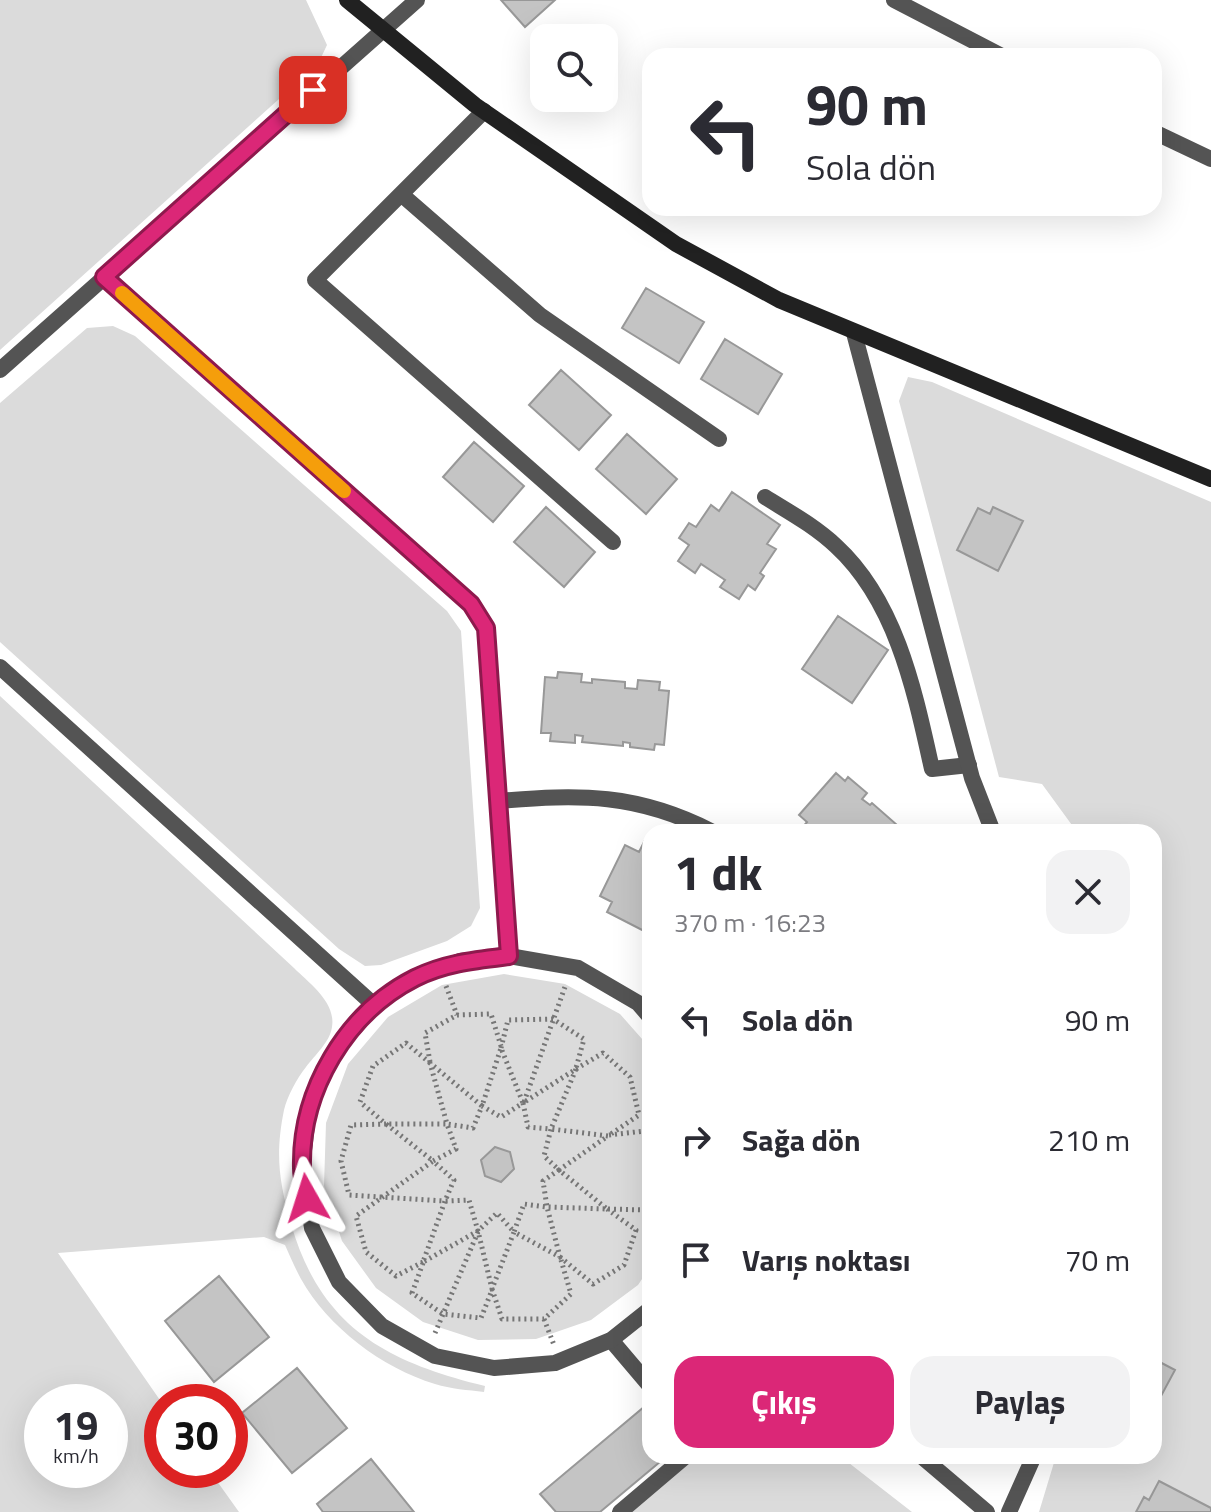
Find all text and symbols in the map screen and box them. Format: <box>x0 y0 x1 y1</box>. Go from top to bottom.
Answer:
map controls <box>530 24 618 112</box>
button: search <box>530 24 618 112</box>
pin <box>279 56 347 124</box>
text: 90 m <box>806 62 928 147</box>
icon: arrive <box>291 68 335 112</box>
icon: left <box>674 80 778 184</box>
text: Sola dön <box>806 139 936 194</box>
text: 1 dk <box>674 836 763 909</box>
button: close <box>1046 850 1130 934</box>
text: 370 m · 16:23 <box>674 903 826 942</box>
text: Sola dön <box>742 997 853 1043</box>
text: 90 m <box>1065 997 1130 1043</box>
icon: left <box>674 998 718 1042</box>
text: Sağa dön <box>742 1117 861 1163</box>
text: 210 m <box>1048 1117 1130 1163</box>
icon: right <box>674 1118 718 1162</box>
position arrow <box>265 1156 349 1240</box>
text: Varış noktası <box>742 1237 911 1283</box>
text: 70 m <box>1065 1237 1130 1283</box>
icon: arrive <box>674 1238 718 1282</box>
button: Çıkış <box>674 1356 894 1448</box>
button: Paylaş <box>910 1356 1130 1448</box>
speed limit sign: 30 <box>144 1384 248 1488</box>
text: 19 <box>54 1395 98 1456</box>
text: km/h <box>53 1440 99 1471</box>

